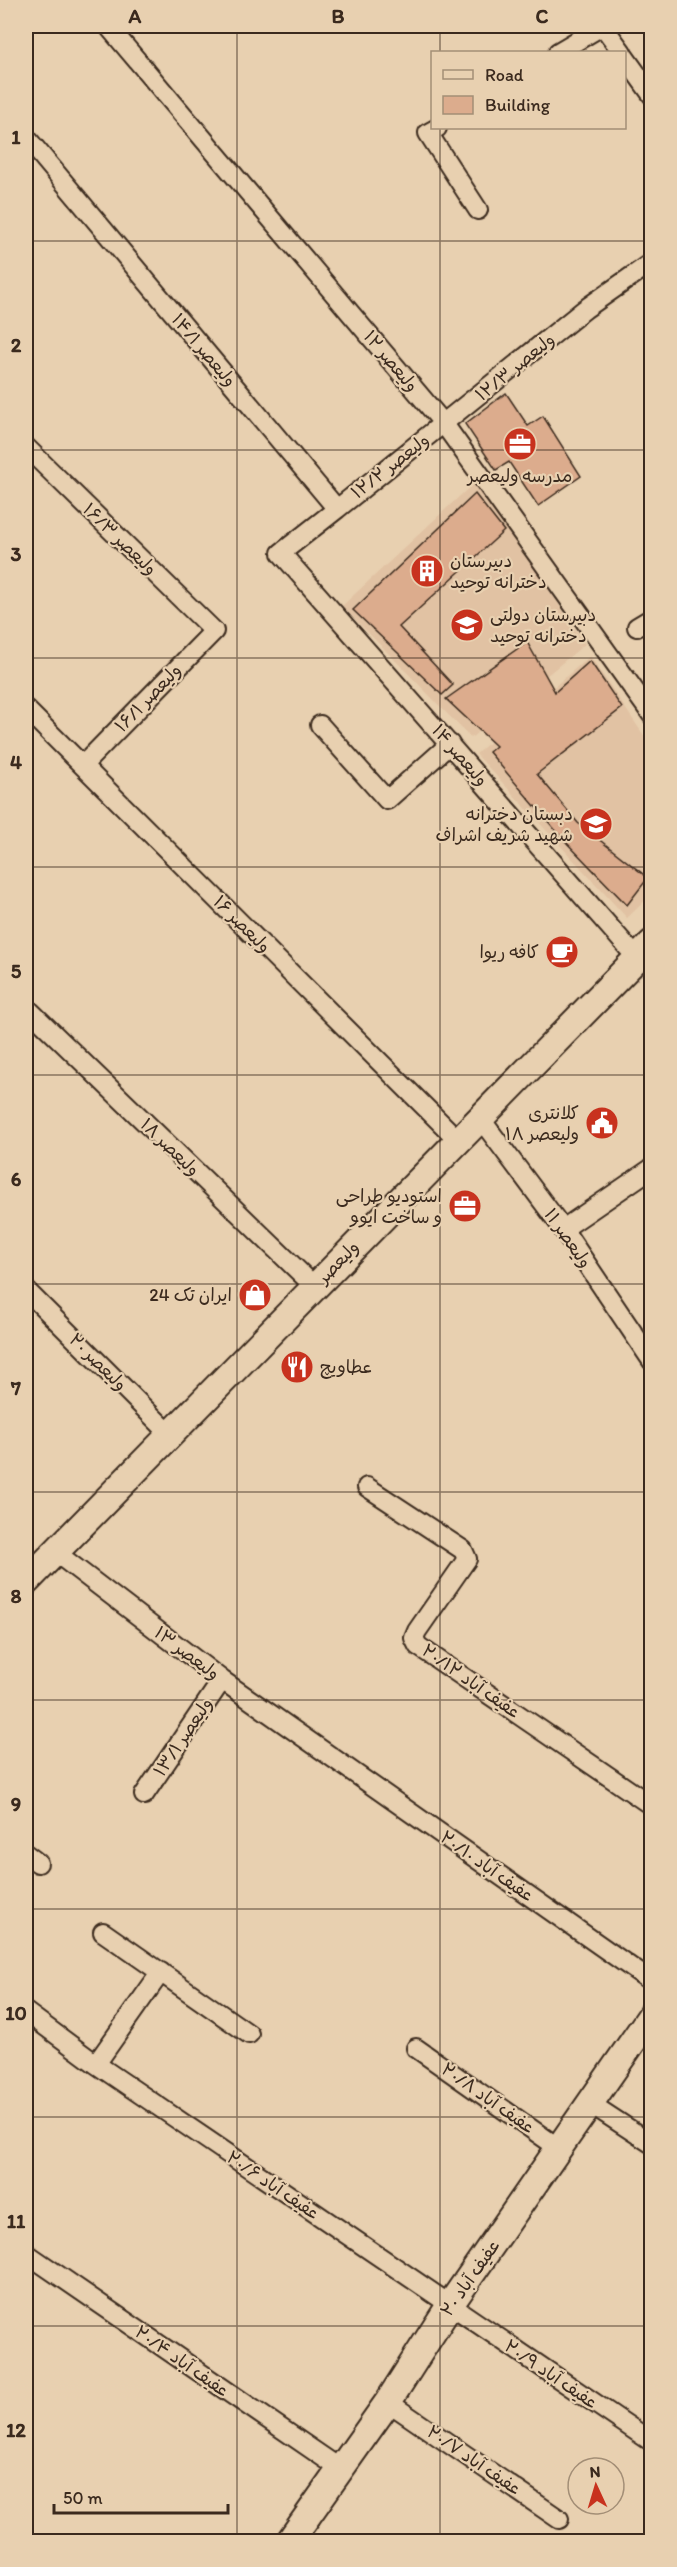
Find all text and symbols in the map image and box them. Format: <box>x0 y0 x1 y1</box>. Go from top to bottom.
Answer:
text: A <box>128 4 142 28</box>
text: B <box>332 4 345 28</box>
text: C <box>536 4 549 28</box>
legend <box>431 51 626 129</box>
text: Road <box>485 64 524 86</box>
text: Building <box>485 94 551 116</box>
text: 1 <box>11 125 21 149</box>
street label: ۱۴/۱ ولیعصر <box>167 309 241 391</box>
street label: ۱۲ ولیعصر <box>359 326 423 396</box>
street label: ۱۲/۳ ولیعصر <box>471 328 559 406</box>
text: 2 <box>11 333 22 357</box>
office icon: مدرسه ولیعصر <box>502 426 538 462</box>
street label: ۱۲/۲ ولیعصر <box>346 429 434 503</box>
place label: مدرسه ولیعصر <box>466 465 572 487</box>
street label: ۱۶/۳ ولیعصر <box>78 498 162 580</box>
text: 3 <box>11 542 22 566</box>
place label: دبیرستان دخترانه توحید <box>450 550 547 593</box>
building icon: دبیرستان دخترانه توحید <box>409 553 445 589</box>
place label: دبیرستان دولتی دخترانه توحید <box>490 604 596 647</box>
school or university icon: دبیرستان دولتی دخترانه توحید <box>449 607 485 643</box>
street label: ۱۶/۱ ولیعصر <box>110 659 186 737</box>
street label: ۱۴ ولیعصر <box>427 720 493 790</box>
text: 4 <box>10 750 22 774</box>
place label: دبستان دخترانه شهید شریف اشراف <box>436 803 573 846</box>
school or university icon: دبستان دخترانه شهید شریف اشراف <box>578 806 614 842</box>
street label: ۱۶ ولیعصر <box>209 891 275 957</box>
cafe icon: کافه ریوا <box>544 934 580 970</box>
place label: کافه ریوا <box>479 941 539 963</box>
text: 5 <box>11 959 22 983</box>
place label: کلانتری ۱۸ ولیعصر <box>505 1102 579 1145</box>
public building icon: کلانتری ۱۸ ولیعصر <box>584 1105 620 1141</box>
street label: ۱۸ ولیعصر <box>136 1113 204 1181</box>
text: 6 <box>11 1167 22 1191</box>
place label: استودیو طراحی و ساخت ایوو <box>336 1185 442 1228</box>
office icon: استودیو طراحی و ساخت ایوو <box>447 1188 483 1224</box>
street label: ۱۱ ولیعصر <box>540 1204 596 1272</box>
street label: ولیعصر <box>311 1236 364 1289</box>
shop icon: ایران تک 24 <box>237 1277 273 1313</box>
place label: ایران تک 24 <box>149 1284 232 1306</box>
street label: ۲۰ ولیعصر <box>64 1328 132 1396</box>
restaurant icon: عطاویچ <box>279 1349 315 1385</box>
place label: عطاویچ <box>320 1356 373 1379</box>
text: 7 <box>10 1376 21 1400</box>
text: 8 <box>11 1584 22 1608</box>
street label: ۱۳ ولیعصر <box>150 1621 224 1685</box>
street label: عفیف آباد ۲۰/۱۲ <box>418 1639 524 1723</box>
street label: ۱۳/۱ ولیعصر <box>149 1693 217 1781</box>
text: 9 <box>11 1792 21 1816</box>
street label: عفیف آباد ۲۰/۱۰ <box>436 1826 538 1906</box>
text: 10 <box>5 2001 27 2025</box>
street label: عفیف آباد ۲۰/۸ <box>437 2058 539 2138</box>
street label: عفیف آباد ۲۰/۶ <box>222 2146 324 2224</box>
text: 11 <box>7 2209 26 2233</box>
street label: عفیف آباد ۲۰ <box>436 2235 504 2321</box>
street label: عفیف آباد ۲۰/۴ <box>131 2320 233 2402</box>
street label: عفیف آباد ۲۰/۹ <box>500 2335 602 2413</box>
text: 12 <box>6 2418 26 2442</box>
street label: عفیف آباد ۲۰/۷ <box>423 2420 525 2500</box>
north arrow <box>566 2456 626 2516</box>
text: N <box>589 2462 601 2481</box>
scale bar <box>54 2477 228 2515</box>
text: 50 m <box>63 2487 103 2509</box>

